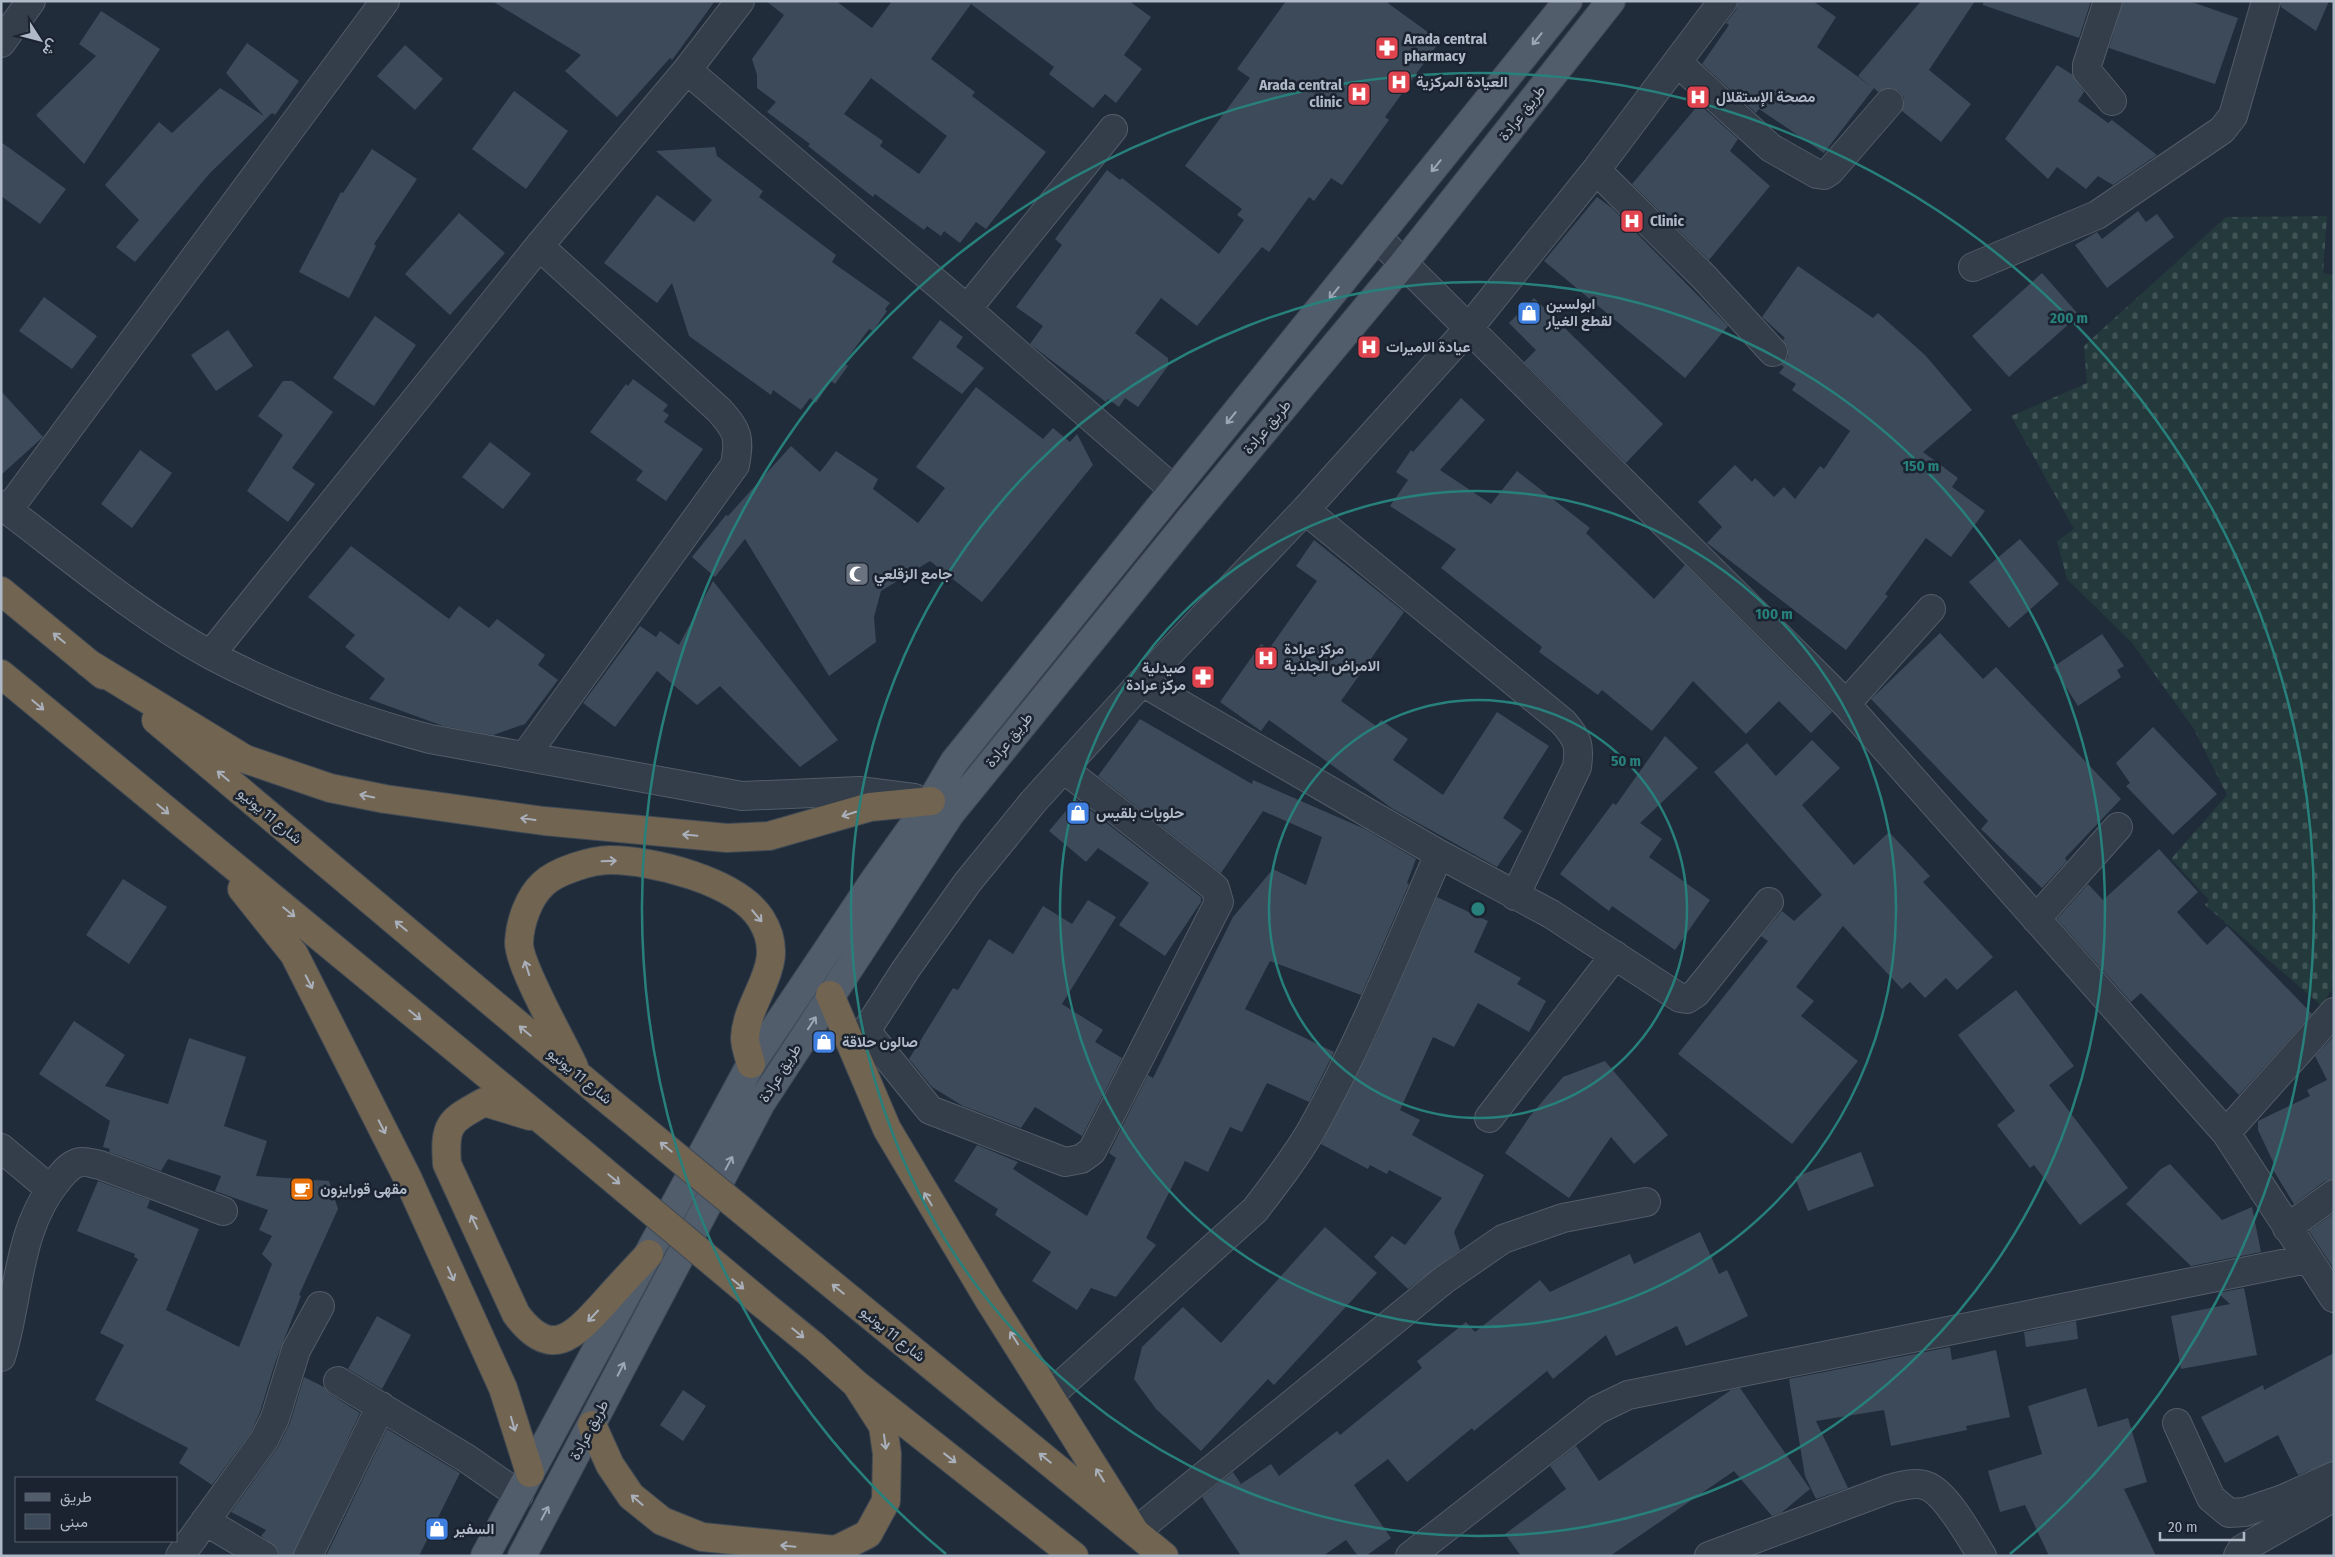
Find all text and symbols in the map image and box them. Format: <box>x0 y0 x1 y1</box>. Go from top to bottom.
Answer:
north arrow <box>15 15 65 65</box>
place label: Arada central pharmacy <box>1403 30 1488 65</box>
one-way arrow <box>1532 33 1543 46</box>
pharmacy icon: Arada central pharmacy <box>1374 35 1400 61</box>
text: ش <box>38 36 62 59</box>
hospital icon: العيادة المركزية <box>1386 69 1412 95</box>
place label: العيادة المركزية <box>1416 73 1508 91</box>
place label: Arada central clinic <box>1258 76 1343 111</box>
hospital icon: Arada central clinic <box>1346 81 1372 107</box>
street label: طريق عرادة <box>1495 81 1550 145</box>
hospital icon: مصحة الإستقلال <box>1685 84 1711 110</box>
place label: مصحة الإستقلال <box>1716 88 1815 107</box>
one-way arrow <box>1431 159 1442 172</box>
hospital icon: Clinic <box>1619 208 1645 234</box>
place label: Clinic <box>1650 212 1684 230</box>
one-way arrow <box>1328 286 1340 299</box>
place label: ابولسين لقطع الغيار <box>1545 295 1612 331</box>
shop icon: ابولسين لقطع الغيار <box>1516 300 1542 326</box>
text: 200 m <box>2049 309 2088 327</box>
hospital icon: عيادة الاميرات <box>1356 334 1382 360</box>
place label: عيادة الاميرات <box>1386 338 1471 356</box>
street label: طريق عرادة <box>1239 396 1296 459</box>
one-way arrow <box>1225 412 1236 425</box>
text: 150 m <box>1903 457 1939 475</box>
mosque icon: جامع الزقلعي <box>844 561 870 587</box>
place label: جامع الزقلعي <box>874 565 952 587</box>
text: 100 m <box>1755 605 1793 623</box>
one-way arrow <box>52 633 65 644</box>
place label: مركز عرادة الامراض الجلدية <box>1284 640 1380 675</box>
hospital icon: مركز عرادة الامراض الجلدية <box>1253 645 1279 671</box>
place label: صيدلية مركز عرادة <box>1126 659 1186 694</box>
pharmacy icon: صيدلية مركز عرادة <box>1190 664 1216 690</box>
one-way arrow <box>32 699 45 711</box>
street label: طريق عرادة <box>981 709 1038 772</box>
text: 50 m <box>1611 752 1641 770</box>
one-way arrow <box>217 771 230 782</box>
street label: شارع 11 يونيو <box>233 784 306 850</box>
one-way arrow <box>359 790 375 800</box>
shop icon: حلويات بلقيس <box>1065 800 1091 826</box>
one-way arrow <box>157 803 170 815</box>
place label: حلويات بلقيس <box>1096 804 1184 822</box>
one-way arrow <box>841 809 857 819</box>
one-way arrow <box>520 814 536 824</box>
one-way arrow <box>682 830 698 839</box>
one-way arrow <box>601 857 617 866</box>
centre of rings <box>1469 900 1487 918</box>
one-way arrow <box>282 907 295 918</box>
one-way arrow <box>751 909 762 922</box>
one-way arrow <box>395 921 408 932</box>
one-way arrow <box>522 961 531 976</box>
one-way arrow <box>305 974 314 989</box>
one-way arrow <box>408 1009 421 1020</box>
one-way arrow <box>807 1017 817 1031</box>
one-way arrow <box>519 1025 532 1037</box>
shop icon: صالون حلاقة <box>811 1029 837 1055</box>
place label: صالون حلاقة <box>842 1033 918 1051</box>
street label: طريق عرادة <box>755 1040 806 1106</box>
street label: شارع 11 يونيو <box>543 1044 616 1110</box>
one-way arrow <box>378 1119 387 1134</box>
one-way arrow <box>659 1142 672 1153</box>
one-way arrow <box>724 1156 734 1171</box>
one-way arrow <box>607 1173 620 1185</box>
cafe icon: مقهى قورايزون <box>289 1176 315 1202</box>
place label: مقهى قورايزون <box>320 1180 407 1198</box>
one-way arrow <box>923 1193 933 1207</box>
one-way arrow <box>468 1215 478 1230</box>
one-way arrow <box>447 1266 457 1281</box>
one-way arrow <box>731 1278 744 1289</box>
one-way arrow <box>832 1283 845 1294</box>
street label: شارع 11 يونيو <box>856 1302 929 1367</box>
one-way arrow <box>587 1309 599 1322</box>
one-way arrow <box>791 1327 804 1338</box>
one-way arrow <box>1008 1331 1019 1345</box>
one-way arrow <box>617 1362 626 1377</box>
street label: طريق عرادة <box>566 1397 613 1464</box>
one-way arrow <box>508 1416 518 1432</box>
one-way arrow <box>880 1434 890 1450</box>
one-way arrow <box>943 1453 956 1464</box>
one-way arrow <box>1039 1453 1052 1464</box>
one-way arrow <box>1095 1469 1105 1483</box>
legend <box>15 1477 178 1542</box>
text: طريق <box>60 1488 92 1507</box>
one-way arrow <box>630 1495 643 1506</box>
one-way arrow <box>540 1505 550 1520</box>
scale bar <box>2160 1510 2244 1542</box>
text: مبنى <box>60 1513 88 1532</box>
shop icon: السفير <box>424 1516 450 1542</box>
text: 20 m <box>2168 1518 2198 1536</box>
place label: السفير <box>453 1520 494 1538</box>
one-way arrow <box>780 1541 796 1551</box>

